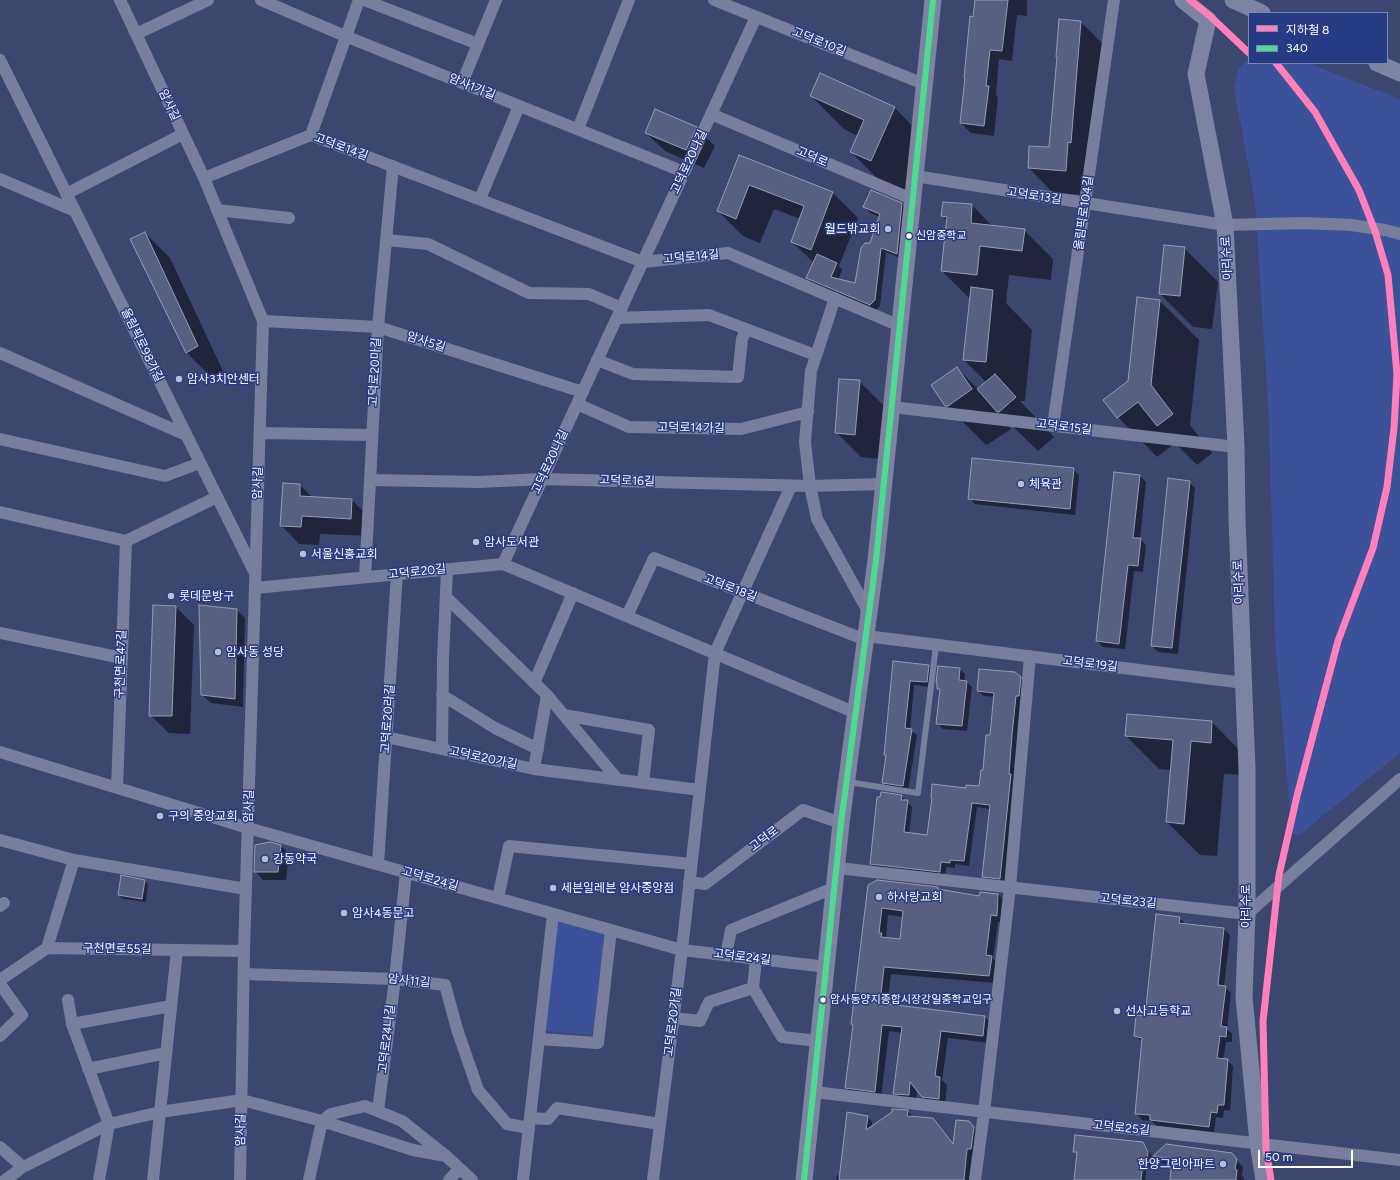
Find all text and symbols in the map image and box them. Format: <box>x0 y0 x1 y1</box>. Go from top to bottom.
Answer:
legend <box>1248 12 1388 64</box>
text: 지하철 8 <box>1286 23 1329 37</box>
street label: 고덕로10길 <box>790 25 848 59</box>
text: 340 <box>1286 41 1308 55</box>
street label: 암사1가길 <box>447 71 497 103</box>
street label: 암사길 <box>155 87 183 123</box>
street label: 고덕로20나길 <box>668 127 710 197</box>
street label: 고덕로14길 <box>312 131 370 163</box>
street label: 고덕로 <box>794 144 830 170</box>
street label: 올림픽로104길 <box>1072 175 1096 251</box>
street label: 고덕로13길 <box>1005 185 1063 207</box>
place label: 월드밖교회 <box>825 222 880 236</box>
marker: 월드밖교회 <box>883 224 893 234</box>
place label: 신암중학교 <box>916 229 967 243</box>
marker: 신암중학교 <box>904 231 914 241</box>
street label: 아리수로 <box>1219 236 1235 280</box>
street label: 고덕로14길 <box>662 247 720 267</box>
street label: 올림픽로98가길 <box>118 306 166 384</box>
street label: 암사5길 <box>405 329 447 355</box>
street label: 고덕로20마길 <box>366 337 384 407</box>
place label: 암사3치안센터 <box>187 372 260 386</box>
marker: 암사3치안센터 <box>174 374 184 384</box>
street label: 고덕로15길 <box>1035 416 1093 438</box>
street label: 고덕로14가길 <box>657 420 725 436</box>
street label: 고덕로20나길 <box>529 427 571 497</box>
street label: 암사길 <box>250 466 266 500</box>
street label: 고덕로16길 <box>599 473 655 489</box>
place label: 체육관 <box>1029 477 1062 491</box>
marker: 체육관 <box>1016 479 1026 489</box>
place label: 암사도서관 <box>484 535 539 549</box>
marker: 암사도서관 <box>471 537 481 547</box>
place label: 서울신흥교회 <box>311 547 377 561</box>
marker: 서울신흥교회 <box>298 549 308 559</box>
street label: 아리수로 <box>1231 560 1247 604</box>
street label: 고덕로20길 <box>387 562 447 582</box>
street label: 고덕로18길 <box>701 571 759 605</box>
place label: 롯데문방구 <box>179 589 234 603</box>
marker: 롯데문방구 <box>166 591 176 601</box>
street label: 구천면로47길 <box>113 629 129 699</box>
place label: 암사동 성당 <box>226 645 284 659</box>
marker: 암사동 성당 <box>213 647 223 657</box>
street label: 고덕로19길 <box>1061 653 1119 675</box>
street label: 고덕로20라길 <box>378 684 398 754</box>
street label: 고덕로20가길 <box>447 744 519 772</box>
street label: 암사길 <box>241 789 257 823</box>
place label: 구의 중앙교회 <box>168 809 237 823</box>
marker: 구의 중앙교회 <box>155 811 165 821</box>
street label: 고덕로 <box>746 823 782 855</box>
place label: 강동약국 <box>273 852 317 866</box>
marker: 강동약국 <box>260 854 270 864</box>
street label: 고덕로24길 <box>400 864 460 894</box>
place label: 세븐일레븐 암사중앙점 <box>561 881 674 895</box>
marker: 세븐일레븐 암사중앙점 <box>548 883 558 893</box>
street label: 아리수로 <box>1239 884 1253 928</box>
place label: 하사랑교회 <box>887 890 942 904</box>
street label: 고덕로23길 <box>1099 891 1157 911</box>
marker: 하사랑교회 <box>874 892 884 902</box>
place label: 암사4동문고 <box>352 906 415 920</box>
marker: 암사4동문고 <box>339 908 349 918</box>
street label: 구천면로55길 <box>82 941 152 957</box>
street label: 고덕로24길 <box>712 946 772 968</box>
street label: 암사11길 <box>387 972 431 990</box>
street label: 고덕로20가길 <box>662 987 684 1057</box>
place label: 암사동양지종합시장강일중학교입구 <box>830 993 992 1007</box>
marker: 암사동양지종합시장강일중학교입구 <box>818 995 828 1005</box>
street label: 고덕로24나길 <box>376 1004 398 1074</box>
place label: 선사고등학교 <box>1125 1004 1191 1018</box>
marker: 선사고등학교 <box>1112 1006 1122 1016</box>
street label: 암사길 <box>234 1113 248 1147</box>
street label: 고덕로25길 <box>1092 1118 1150 1138</box>
scale bar <box>1260 1142 1355 1168</box>
text: 50 m <box>1265 1150 1293 1164</box>
place label: 한양그린아파트 <box>1138 1157 1215 1171</box>
marker: 한양그린아파트 <box>1218 1159 1228 1169</box>

